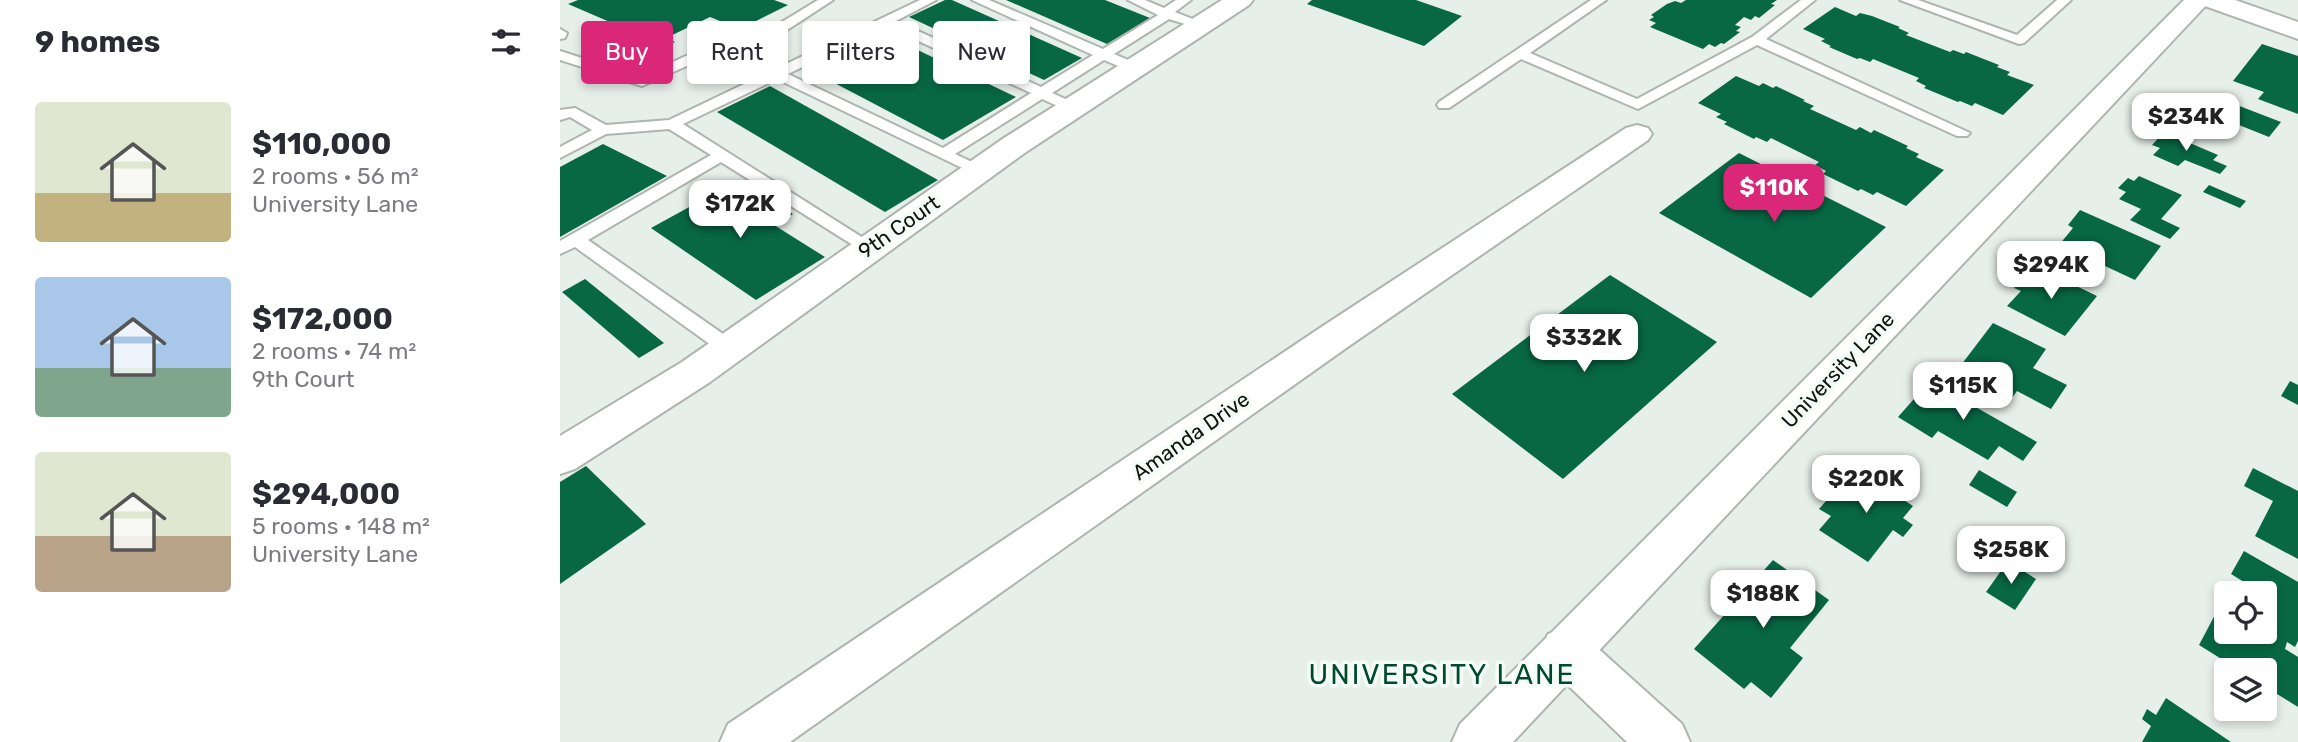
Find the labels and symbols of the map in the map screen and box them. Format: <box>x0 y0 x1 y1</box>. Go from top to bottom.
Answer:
pin: $234K <box>2137 94 2235 153</box>
pin: $110K <box>1725 164 1823 224</box>
pin: $172K <box>691 180 789 240</box>
street label: 9th Court <box>853 190 944 264</box>
pin: $294K <box>2002 242 2100 301</box>
street label: University Lane <box>1776 306 1899 433</box>
pin: $332K <box>1535 314 1633 374</box>
pin: $115K <box>1914 362 2012 422</box>
street label: Amanda Drive <box>1128 386 1254 485</box>
pin: $220K <box>1817 456 1915 515</box>
pin: $258K <box>1962 526 2060 586</box>
pin: $188K <box>1714 570 1812 630</box>
district label: UNIVERSITY LANE <box>1309 658 1575 691</box>

